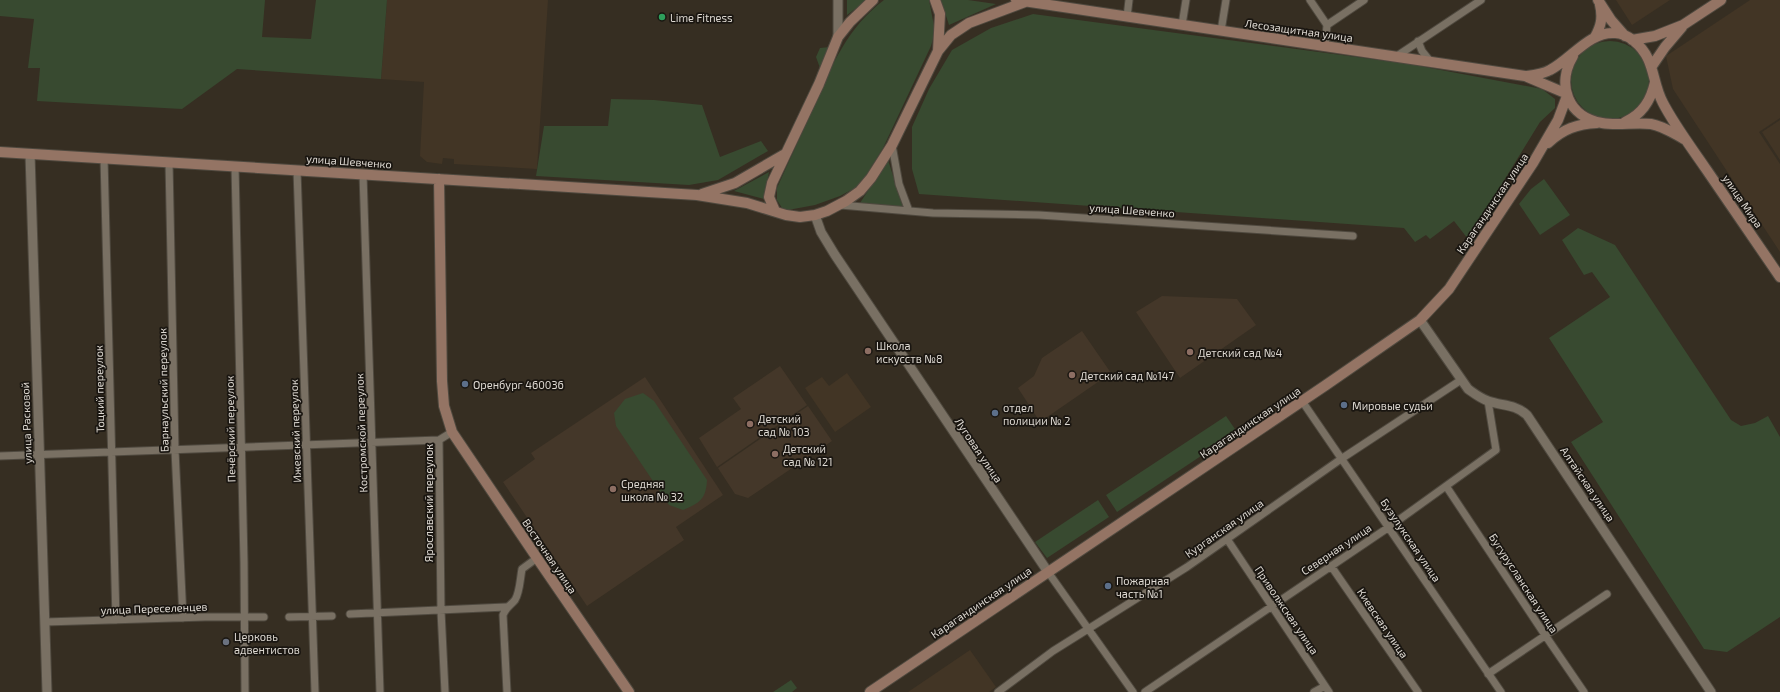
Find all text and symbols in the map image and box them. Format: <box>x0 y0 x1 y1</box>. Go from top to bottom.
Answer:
place label: Lime Fitness <box>670 11 733 24</box>
marker: Lime Fitness <box>657 12 667 22</box>
street label: Лесозащитная улица <box>1244 16 1354 45</box>
street label: Карагандинская улица <box>1453 150 1531 256</box>
street label: улица Шевченко <box>306 152 392 171</box>
street label: улица Мира <box>1720 172 1766 231</box>
street label: улица Шевченко <box>1089 201 1175 220</box>
street label: Барнаульский переулок <box>155 328 172 452</box>
place label: Школа искусств №8 <box>876 339 943 366</box>
street label: Тоцкий переулок <box>92 345 107 433</box>
marker: Школа искусств №8 <box>863 346 873 356</box>
place label: Детский сад №4 <box>1198 346 1282 359</box>
marker: Детский сад №4 <box>1185 347 1195 357</box>
place label: Детский сад №147 <box>1080 369 1175 382</box>
marker: Детский сад №147 <box>1067 370 1077 380</box>
street label: Костромской переулок <box>352 373 371 493</box>
street label: Печёрский переулок <box>223 375 238 482</box>
place label: Оренбург 460036 <box>473 378 564 392</box>
street label: Ижевский переулок <box>287 379 304 483</box>
marker: Оренбург 460036 <box>460 379 470 389</box>
street label: улица Расковой <box>18 382 35 464</box>
street label: Карагандинская улица <box>1197 383 1303 461</box>
place label: Мировые судьи <box>1352 399 1433 413</box>
marker: Мировые судьи <box>1339 400 1349 410</box>
place label: отдел полиции № 2 <box>1003 401 1070 427</box>
marker: отдел полиции № 2 <box>990 408 1000 418</box>
place label: Детский сад № 103 <box>758 412 810 438</box>
street label: Луговая улица <box>952 415 1006 486</box>
marker: Детский сад № 103 <box>745 419 755 429</box>
place label: Детский сад № 121 <box>783 442 833 468</box>
street label: Ярославский переулок <box>422 444 436 562</box>
street label: Алтайская улица <box>1557 444 1618 524</box>
marker: Детский сад № 121 <box>770 449 780 459</box>
place label: Средняя школа № 32 <box>621 477 683 503</box>
marker: Средняя школа № 32 <box>608 484 618 494</box>
street label: Курганская улица <box>1182 496 1266 561</box>
street label: Бузулукская улица <box>1377 496 1444 585</box>
street label: Восточная улица <box>519 516 580 596</box>
street label: Северная улица <box>1298 521 1374 578</box>
street label: Бугурусланская улица <box>1486 531 1561 636</box>
street label: Карагандинская улица <box>928 563 1034 641</box>
street label: Приволжская улица <box>1252 563 1321 657</box>
place label: Пожарная часть №1 <box>1116 574 1169 600</box>
marker: Пожарная часть №1 <box>1103 581 1113 591</box>
street label: Киевская улица <box>1354 586 1411 661</box>
street label: улица Переселенцев <box>100 600 208 617</box>
place label: Церковь адвентистов <box>234 630 300 656</box>
marker: Церковь адвентистов <box>221 637 231 647</box>

